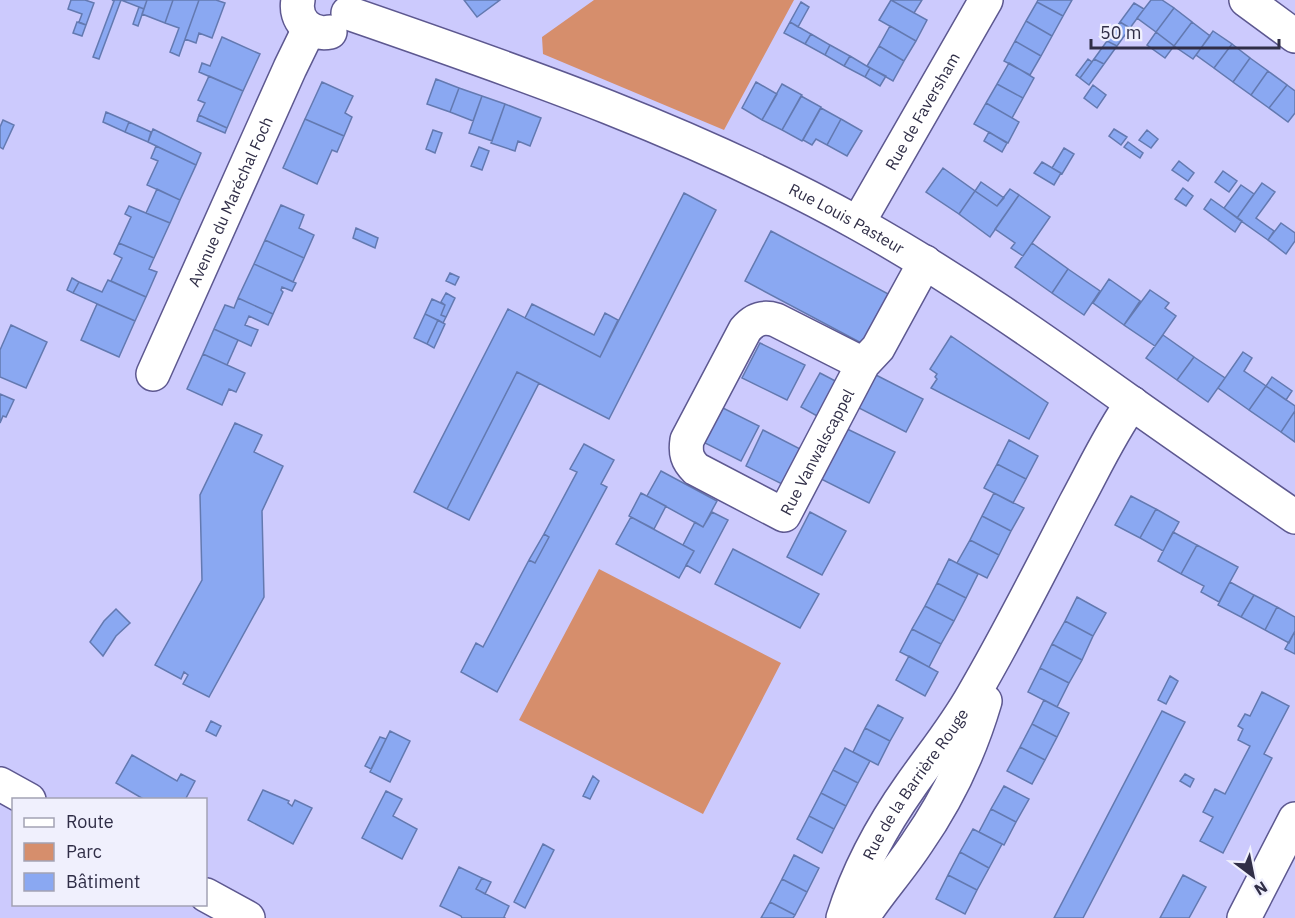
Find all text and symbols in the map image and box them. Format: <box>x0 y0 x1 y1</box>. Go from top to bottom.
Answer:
scale bar <box>1091 12 1278 50</box>
text: 50 m <box>1100 21 1142 44</box>
street label: Rue de Faversham <box>881 49 964 173</box>
street label: Avenue du Maréchal Foch <box>183 113 277 290</box>
street label: Rue Louis Pasteur <box>786 179 908 258</box>
street label: Rue Vanwalscappel <box>776 385 858 519</box>
street label: Rue de la Barrière Rouge <box>858 704 973 863</box>
legend <box>12 798 207 906</box>
text: Route <box>66 810 114 833</box>
text: Parc <box>66 840 102 863</box>
north arrow <box>1223 846 1283 906</box>
text: Bâtiment <box>66 870 140 893</box>
text: N <box>1251 877 1271 900</box>

